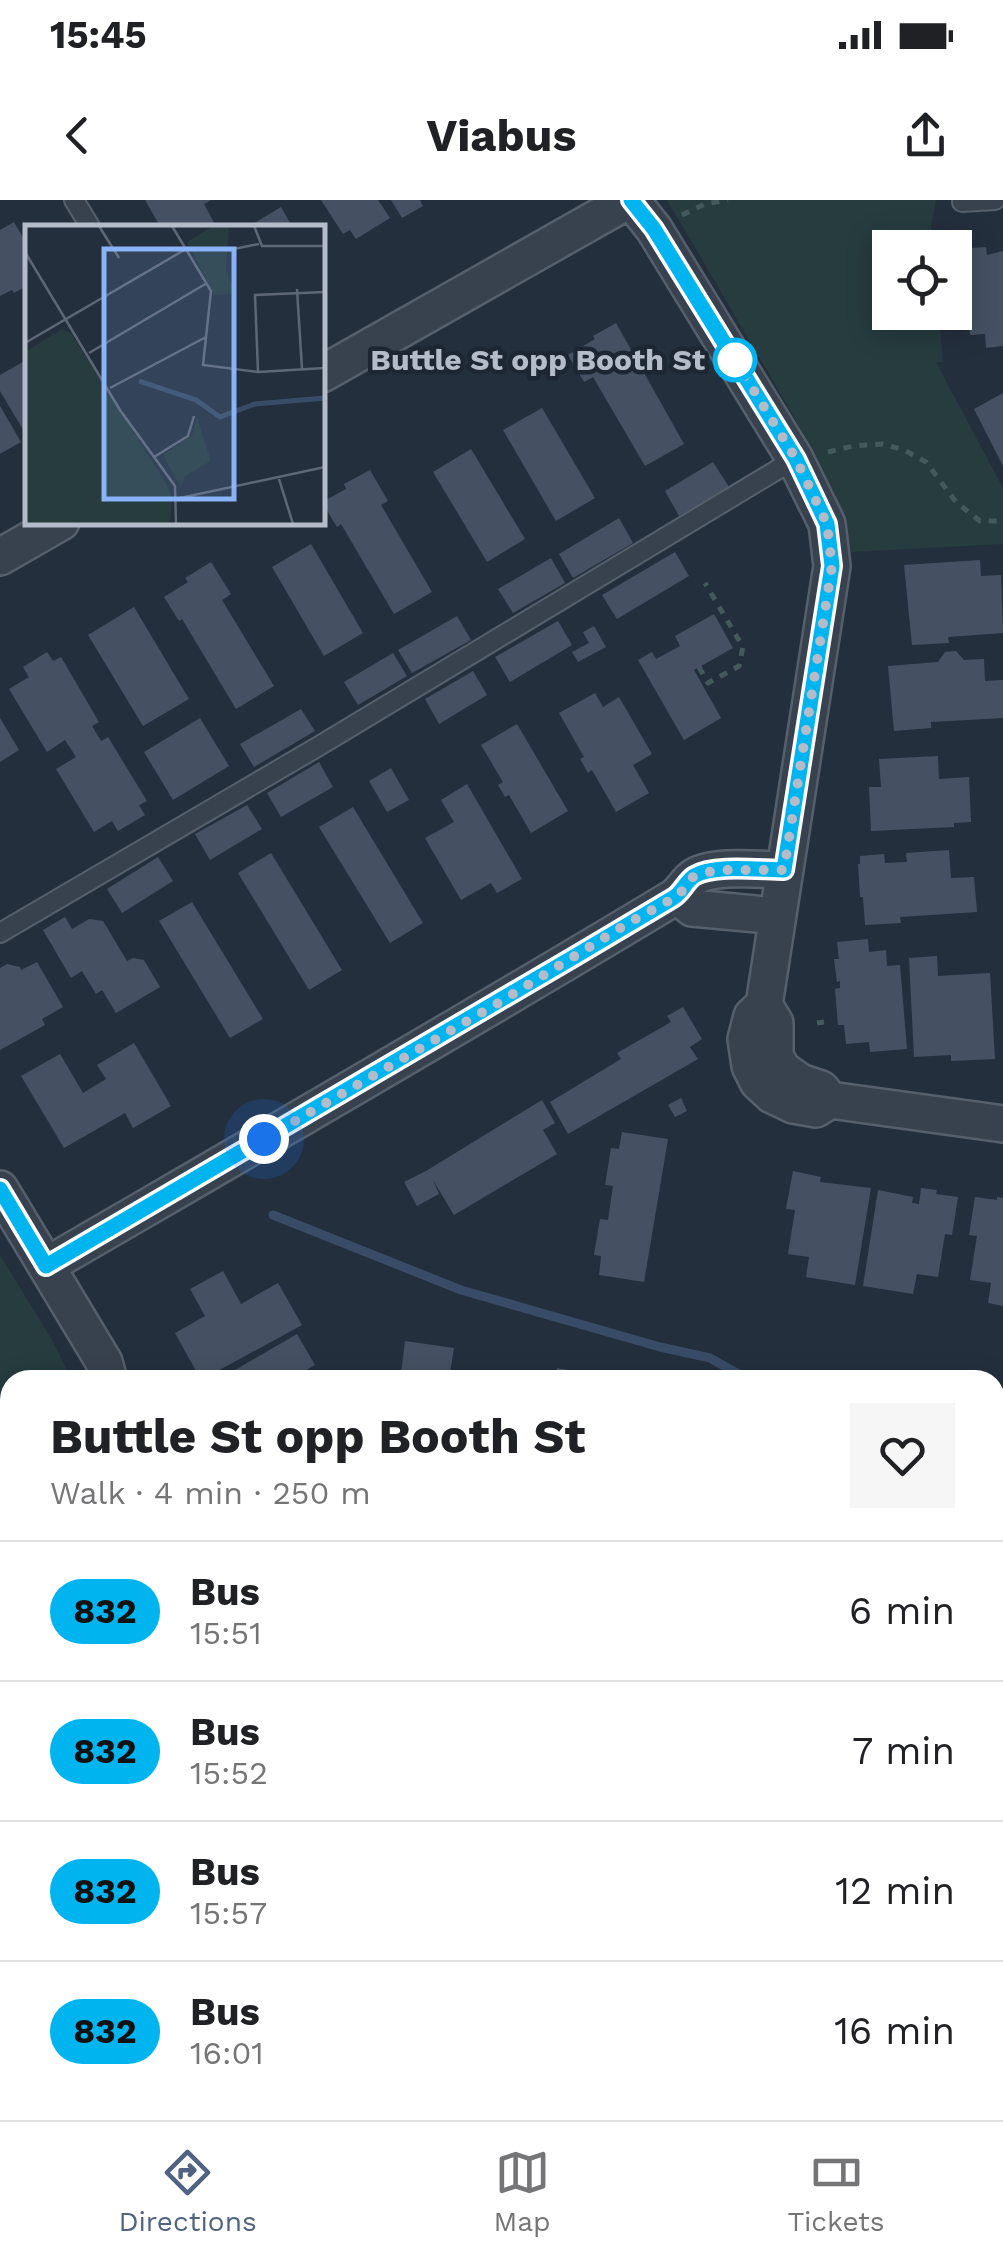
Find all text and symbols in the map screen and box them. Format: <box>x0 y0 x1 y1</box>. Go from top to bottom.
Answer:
text: 15:45 <box>50 13 147 57</box>
icon: back <box>50 108 105 163</box>
icon: share <box>898 108 953 163</box>
text: Viabus <box>427 109 576 162</box>
inset map <box>25 225 325 525</box>
map controls <box>872 230 972 330</box>
button: locate <box>872 230 972 330</box>
marker: Buttle St opp Booth St <box>714 339 756 381</box>
place label: Buttle St opp Booth St <box>370 342 705 377</box>
your location <box>239 1114 289 1164</box>
button: heart <box>850 1403 955 1508</box>
text: Buttle St opp Booth St <box>50 1408 585 1465</box>
text: Walk · 4 min · 250 m <box>50 1474 371 1512</box>
text: Bus <box>190 1570 260 1614</box>
text: 6 min <box>849 1589 955 1633</box>
text: 832 <box>73 1590 137 1632</box>
text: 15:51 <box>190 1614 262 1652</box>
text: Bus <box>190 1710 260 1754</box>
text: 7 min <box>852 1729 955 1773</box>
text: 832 <box>73 1730 137 1772</box>
text: 15:52 <box>190 1754 268 1792</box>
text: Bus <box>190 1850 260 1894</box>
text: 12 min <box>835 1869 955 1913</box>
text: 832 <box>73 1870 137 1912</box>
text: 15:57 <box>190 1894 267 1932</box>
text: Bus <box>190 1990 260 2034</box>
text: 16 min <box>834 2009 955 2053</box>
text: 832 <box>73 2010 137 2052</box>
text: 16:01 <box>190 2034 264 2072</box>
tab: Directions <box>118 2145 257 2238</box>
tab: Map <box>494 2145 551 2238</box>
tab: Tickets <box>787 2145 885 2238</box>

